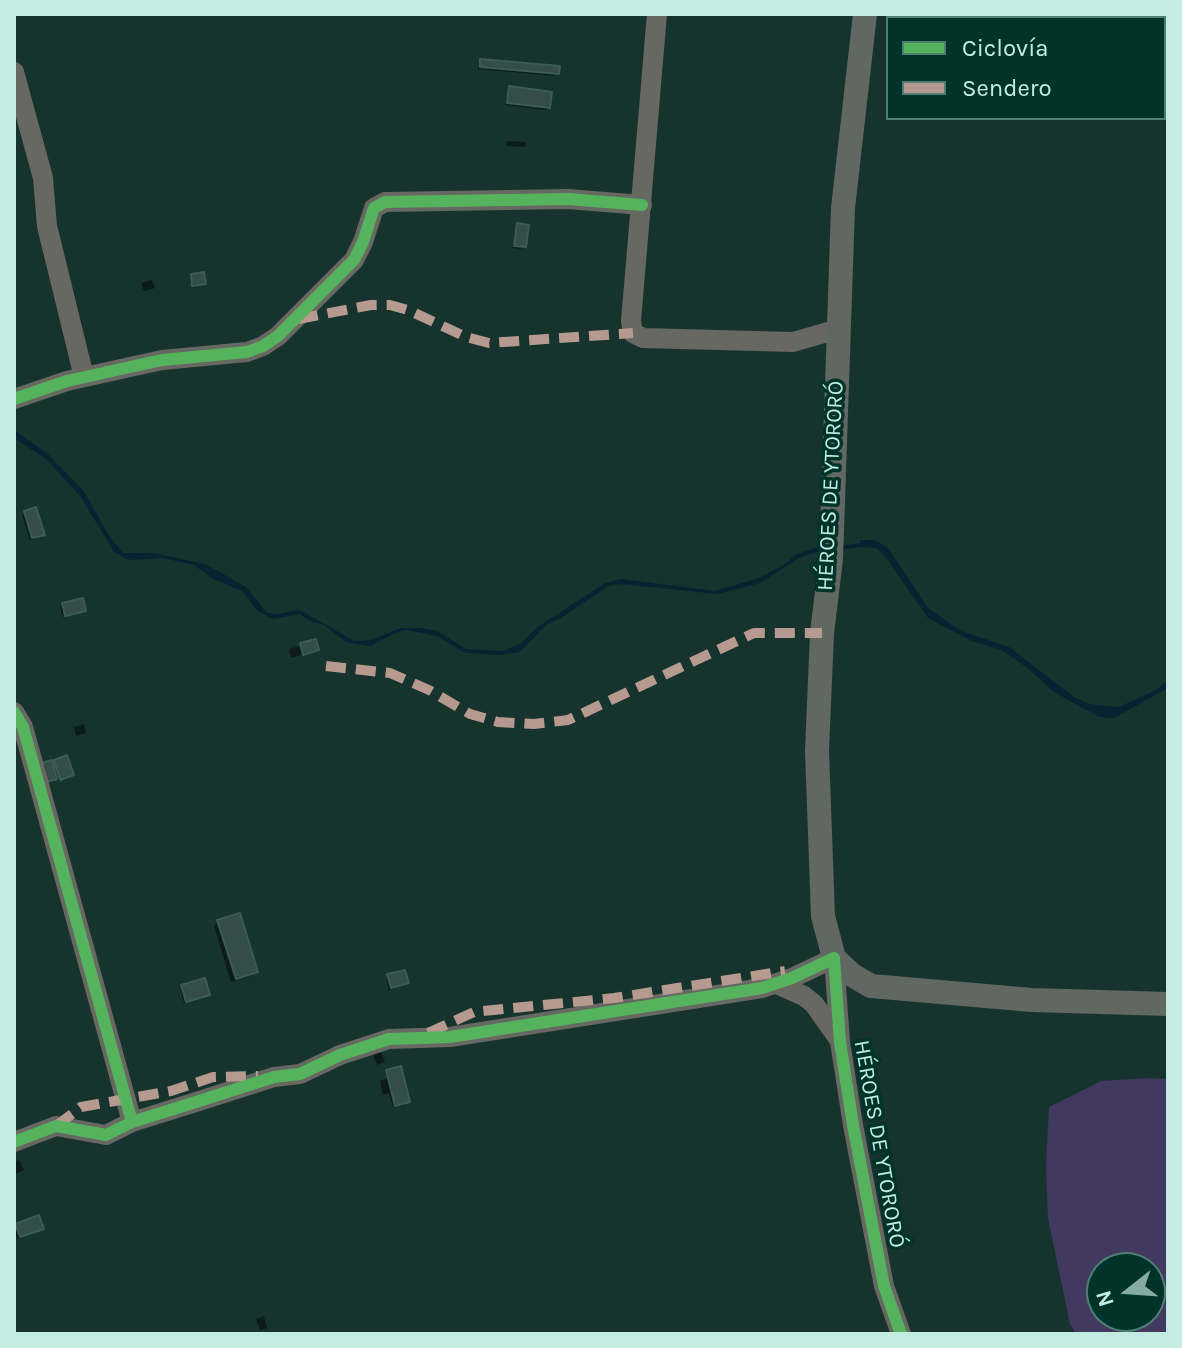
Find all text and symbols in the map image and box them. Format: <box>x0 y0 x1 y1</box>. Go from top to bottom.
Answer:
legend <box>886 16 1166 120</box>
text: Ciclovía <box>962 34 1049 62</box>
text: Sendero <box>962 74 1052 102</box>
street label: HÉROES DE YTORORÓ <box>812 380 850 592</box>
street label: HÉROES DE YTORORÓ <box>848 1038 910 1250</box>
north arrow <box>1086 1252 1166 1332</box>
text: N <box>1090 1287 1120 1310</box>

